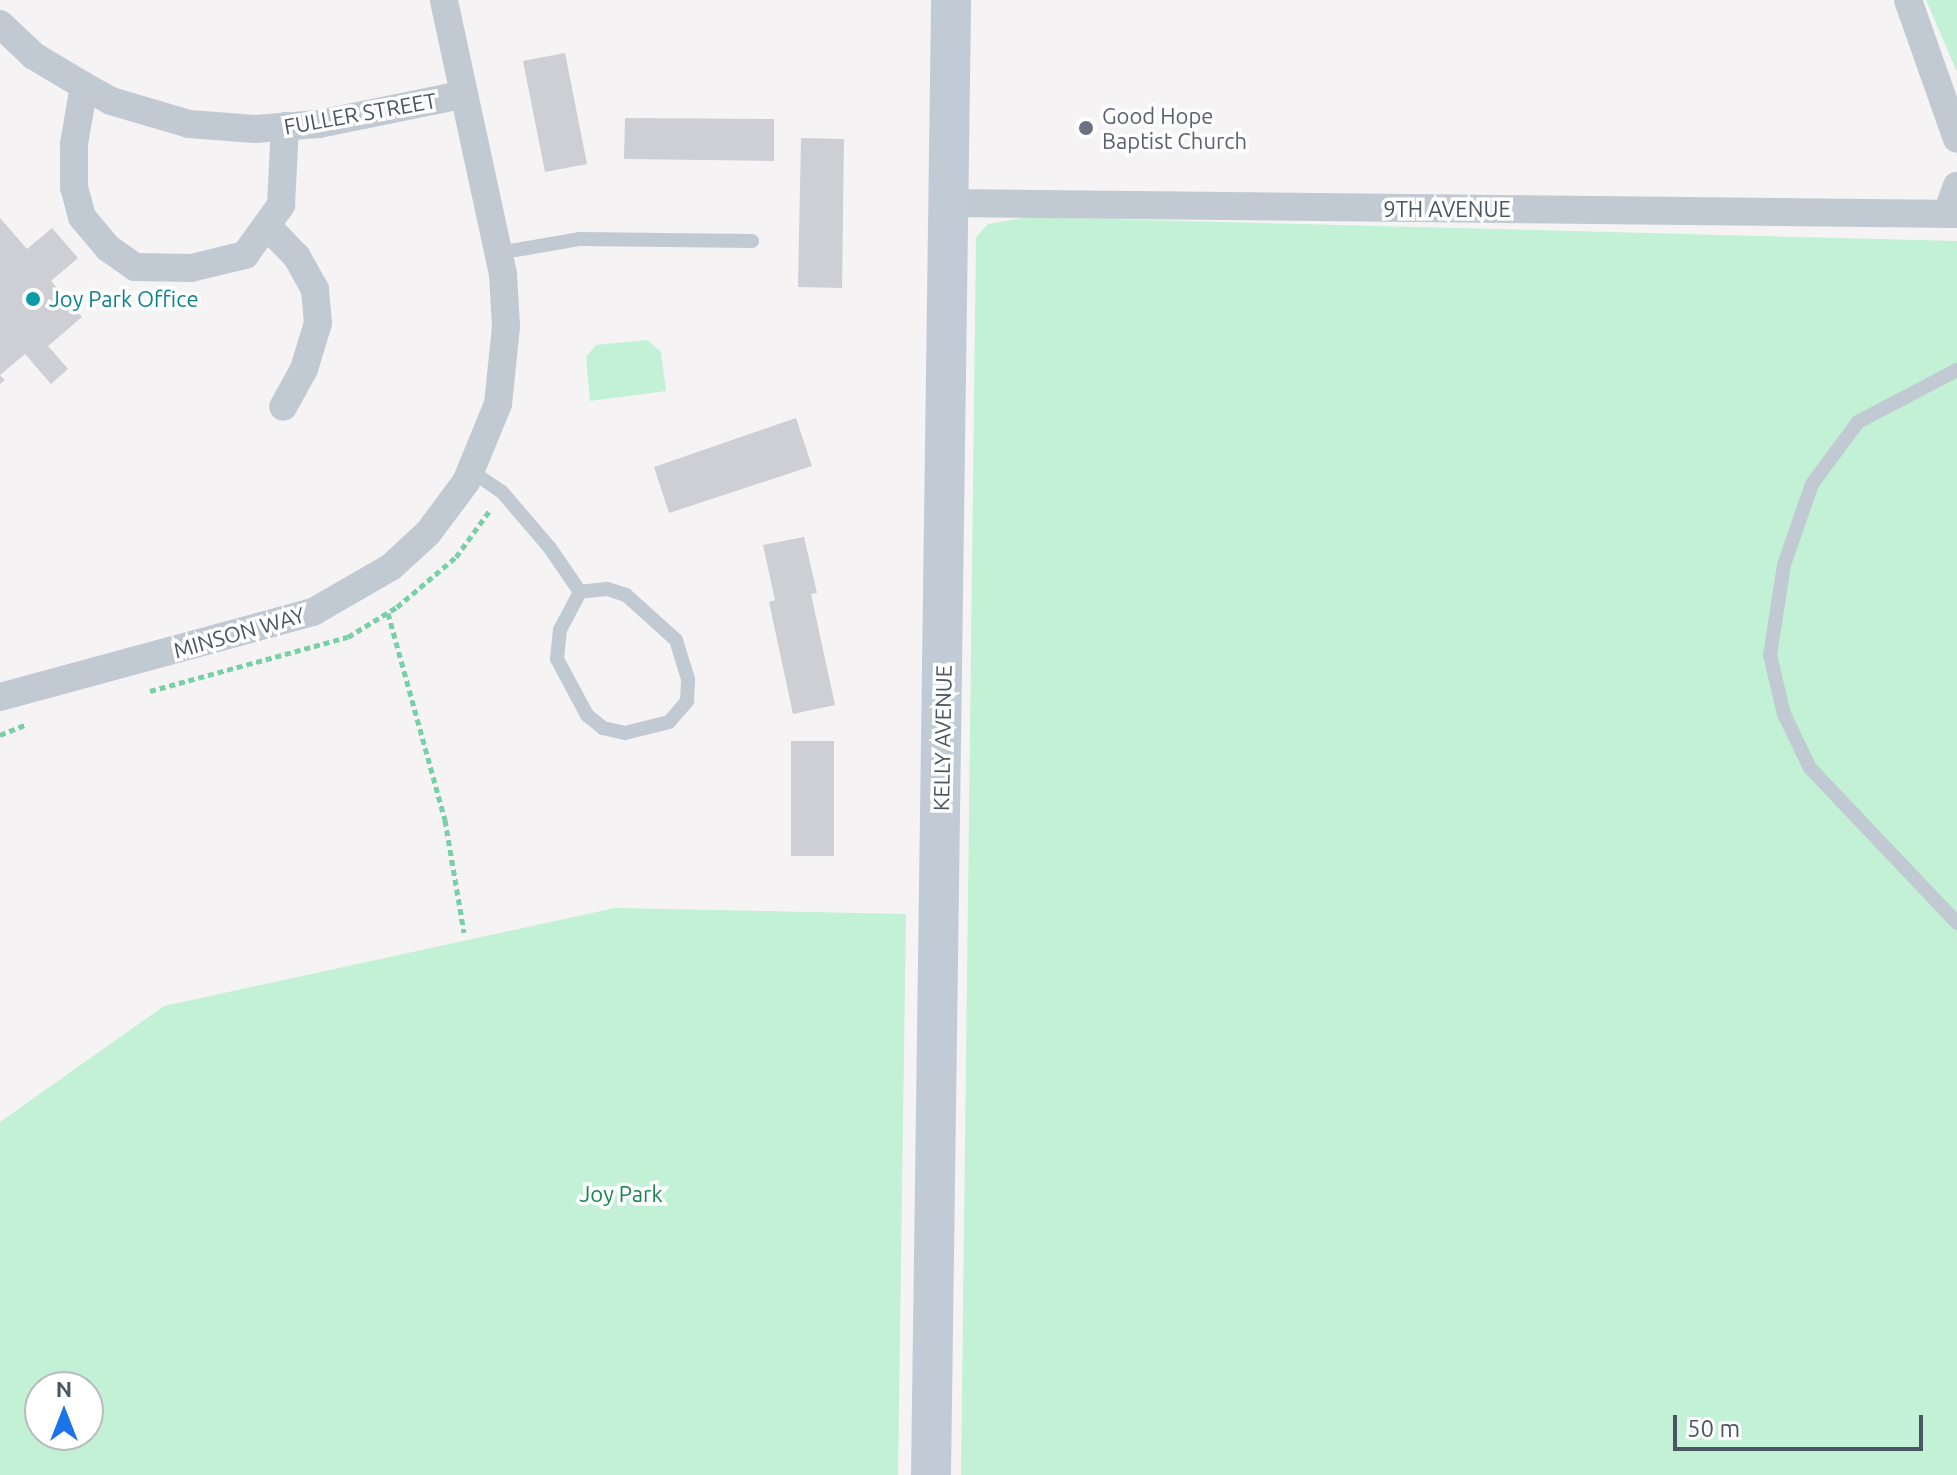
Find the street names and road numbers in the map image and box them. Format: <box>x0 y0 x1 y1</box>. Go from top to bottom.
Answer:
street label: FULLER STREET <box>282 87 438 139</box>
street label: 9TH AVENUE <box>1383 196 1511 222</box>
street label: MINSON WAY <box>170 601 308 663</box>
street label: KELLY AVENUE <box>928 665 956 811</box>

